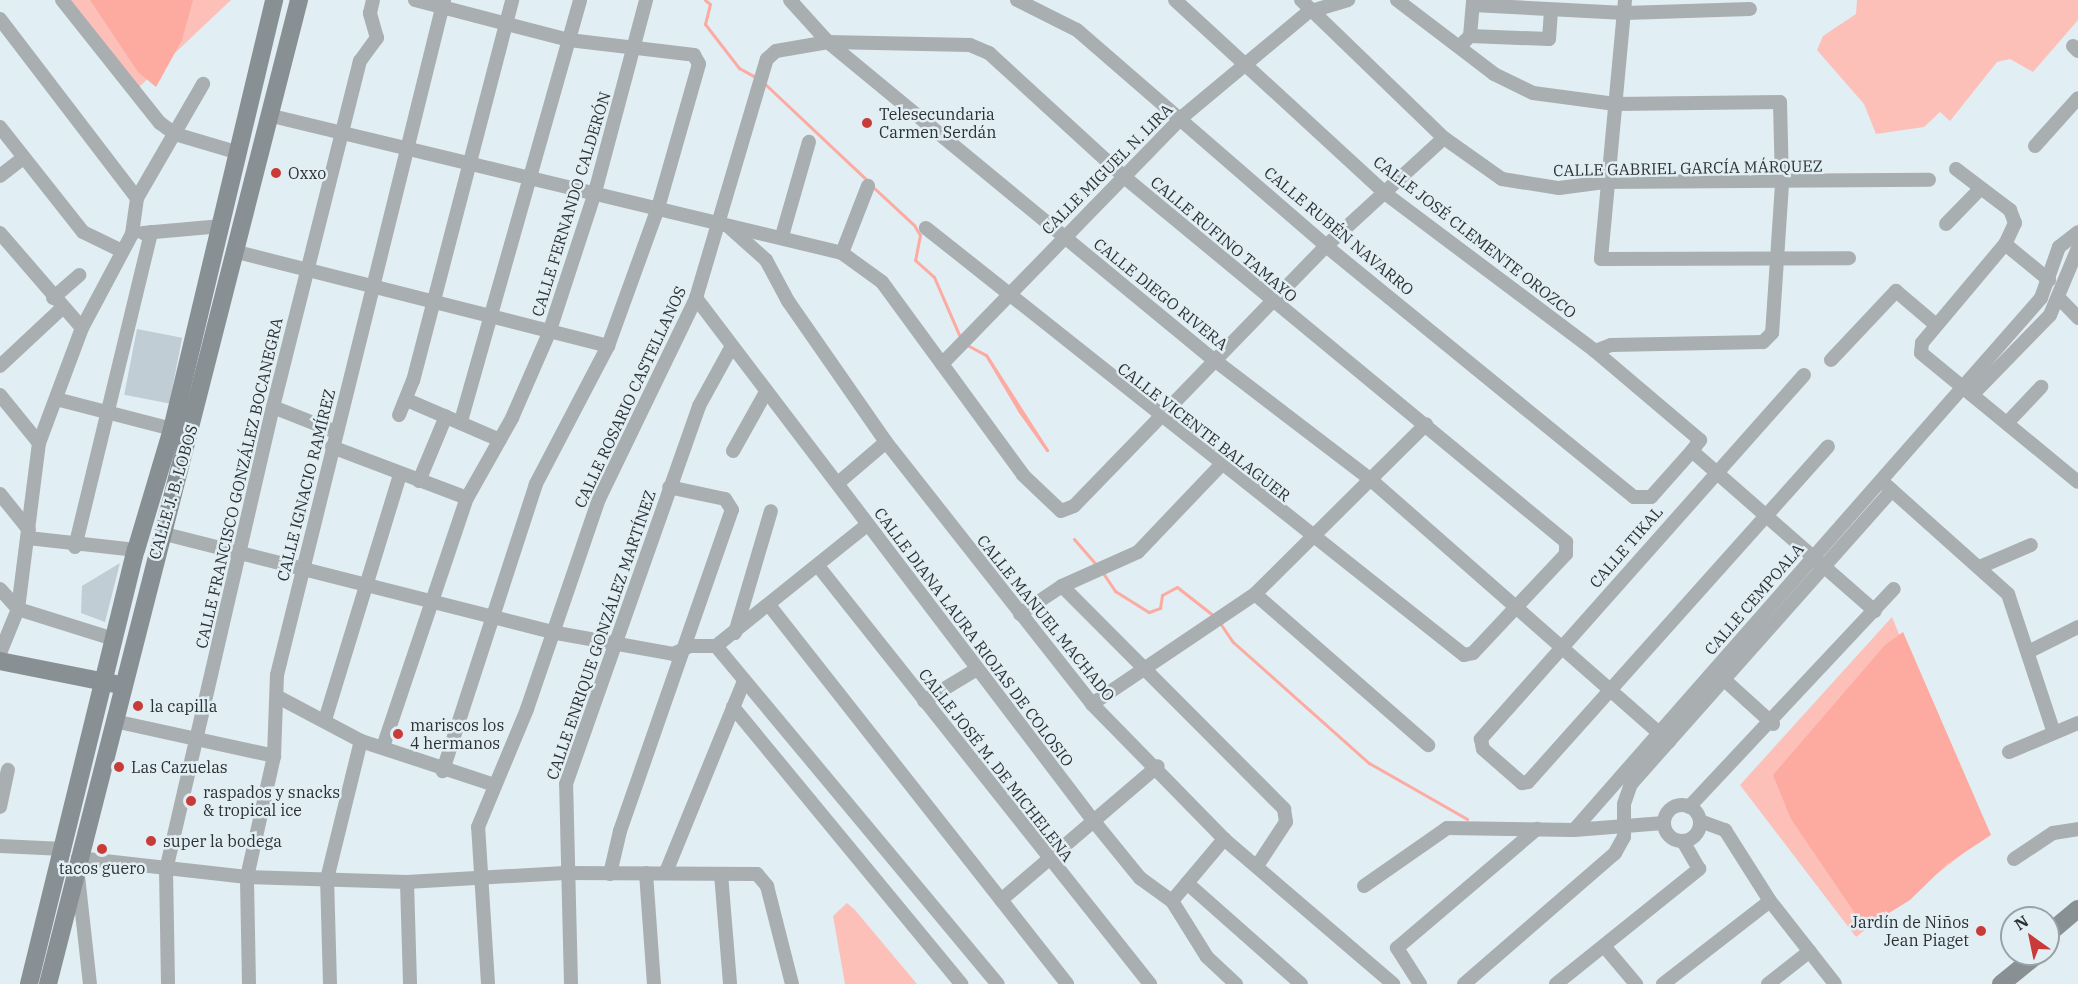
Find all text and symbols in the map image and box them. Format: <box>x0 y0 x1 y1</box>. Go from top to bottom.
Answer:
street label: CALLE FERNANDO CALDERÓN <box>528 89 614 319</box>
street label: CALLE MIGUEL N. LIRA <box>1038 100 1176 238</box>
place label: Telesecundaria Carmen Serdán <box>879 104 997 142</box>
marker: Telesecundaria Carmen Serdán <box>860 116 874 130</box>
street label: CALLE JOSÉ CLEMENTE OROZCO <box>1370 152 1580 322</box>
street label: CALLE GABRIEL GARCÍA MÁRQUEZ <box>1553 156 1823 180</box>
place label: Oxxo <box>288 163 326 183</box>
street label: CALLE RUBÉN NAVARRO <box>1260 163 1418 299</box>
marker: Oxxo <box>269 166 283 180</box>
street label: CALLE RUFINO TAMAYO <box>1147 172 1301 306</box>
street label: CALLE DIEGO RIVERA <box>1090 234 1232 354</box>
street label: CALLE ROSARIO CASTELLANOS <box>570 283 690 511</box>
street label: CALLE FRANCISCO GONZÁLEZ BOCANEGRA <box>191 316 287 650</box>
street label: CALLE VICENTE BALAGUER <box>1114 359 1294 505</box>
street label: CALLE IGNACIO RAMÍREZ <box>273 387 339 583</box>
street label: CALLE J. B. LOBOS <box>145 423 201 561</box>
street label: CALLE ENRIQUE GONZÁLEZ MARTÍNEZ <box>542 488 660 782</box>
street label: CALLE TIKAL <box>1585 502 1667 592</box>
street label: CALLE DIANA LAURA RIOJAS DE COLOSIO <box>870 504 1078 770</box>
street label: CALLE MANUEL MACHADO <box>973 531 1119 705</box>
street label: CALLE CEMPOALA <box>1700 539 1808 659</box>
street label: CALLE JOSÉ M. DE MICHELENA <box>915 665 1077 865</box>
place label: la capilla <box>150 696 217 716</box>
marker: la capilla <box>131 699 145 713</box>
place label: mariscos los 4 hermanos <box>410 715 504 753</box>
marker: mariscos los 4 hermanos <box>391 727 405 741</box>
place label: Las Cazuelas <box>131 757 228 777</box>
marker: Las Cazuelas <box>112 760 126 774</box>
place label: raspados y snacks & tropical ice <box>203 782 340 820</box>
marker: raspados y snacks & tropical ice <box>184 794 198 808</box>
place label: super la bodega <box>163 831 282 851</box>
marker: super la bodega <box>144 834 158 848</box>
marker: tacos guero <box>95 842 109 856</box>
place label: tacos guero <box>59 858 145 878</box>
north arrow <box>2000 906 2060 966</box>
text: N <box>2011 911 2032 934</box>
place label: Jardín de Niños Jean Piaget <box>1851 912 1969 950</box>
marker: Jardín de Niños Jean Piaget <box>1974 924 1988 938</box>

